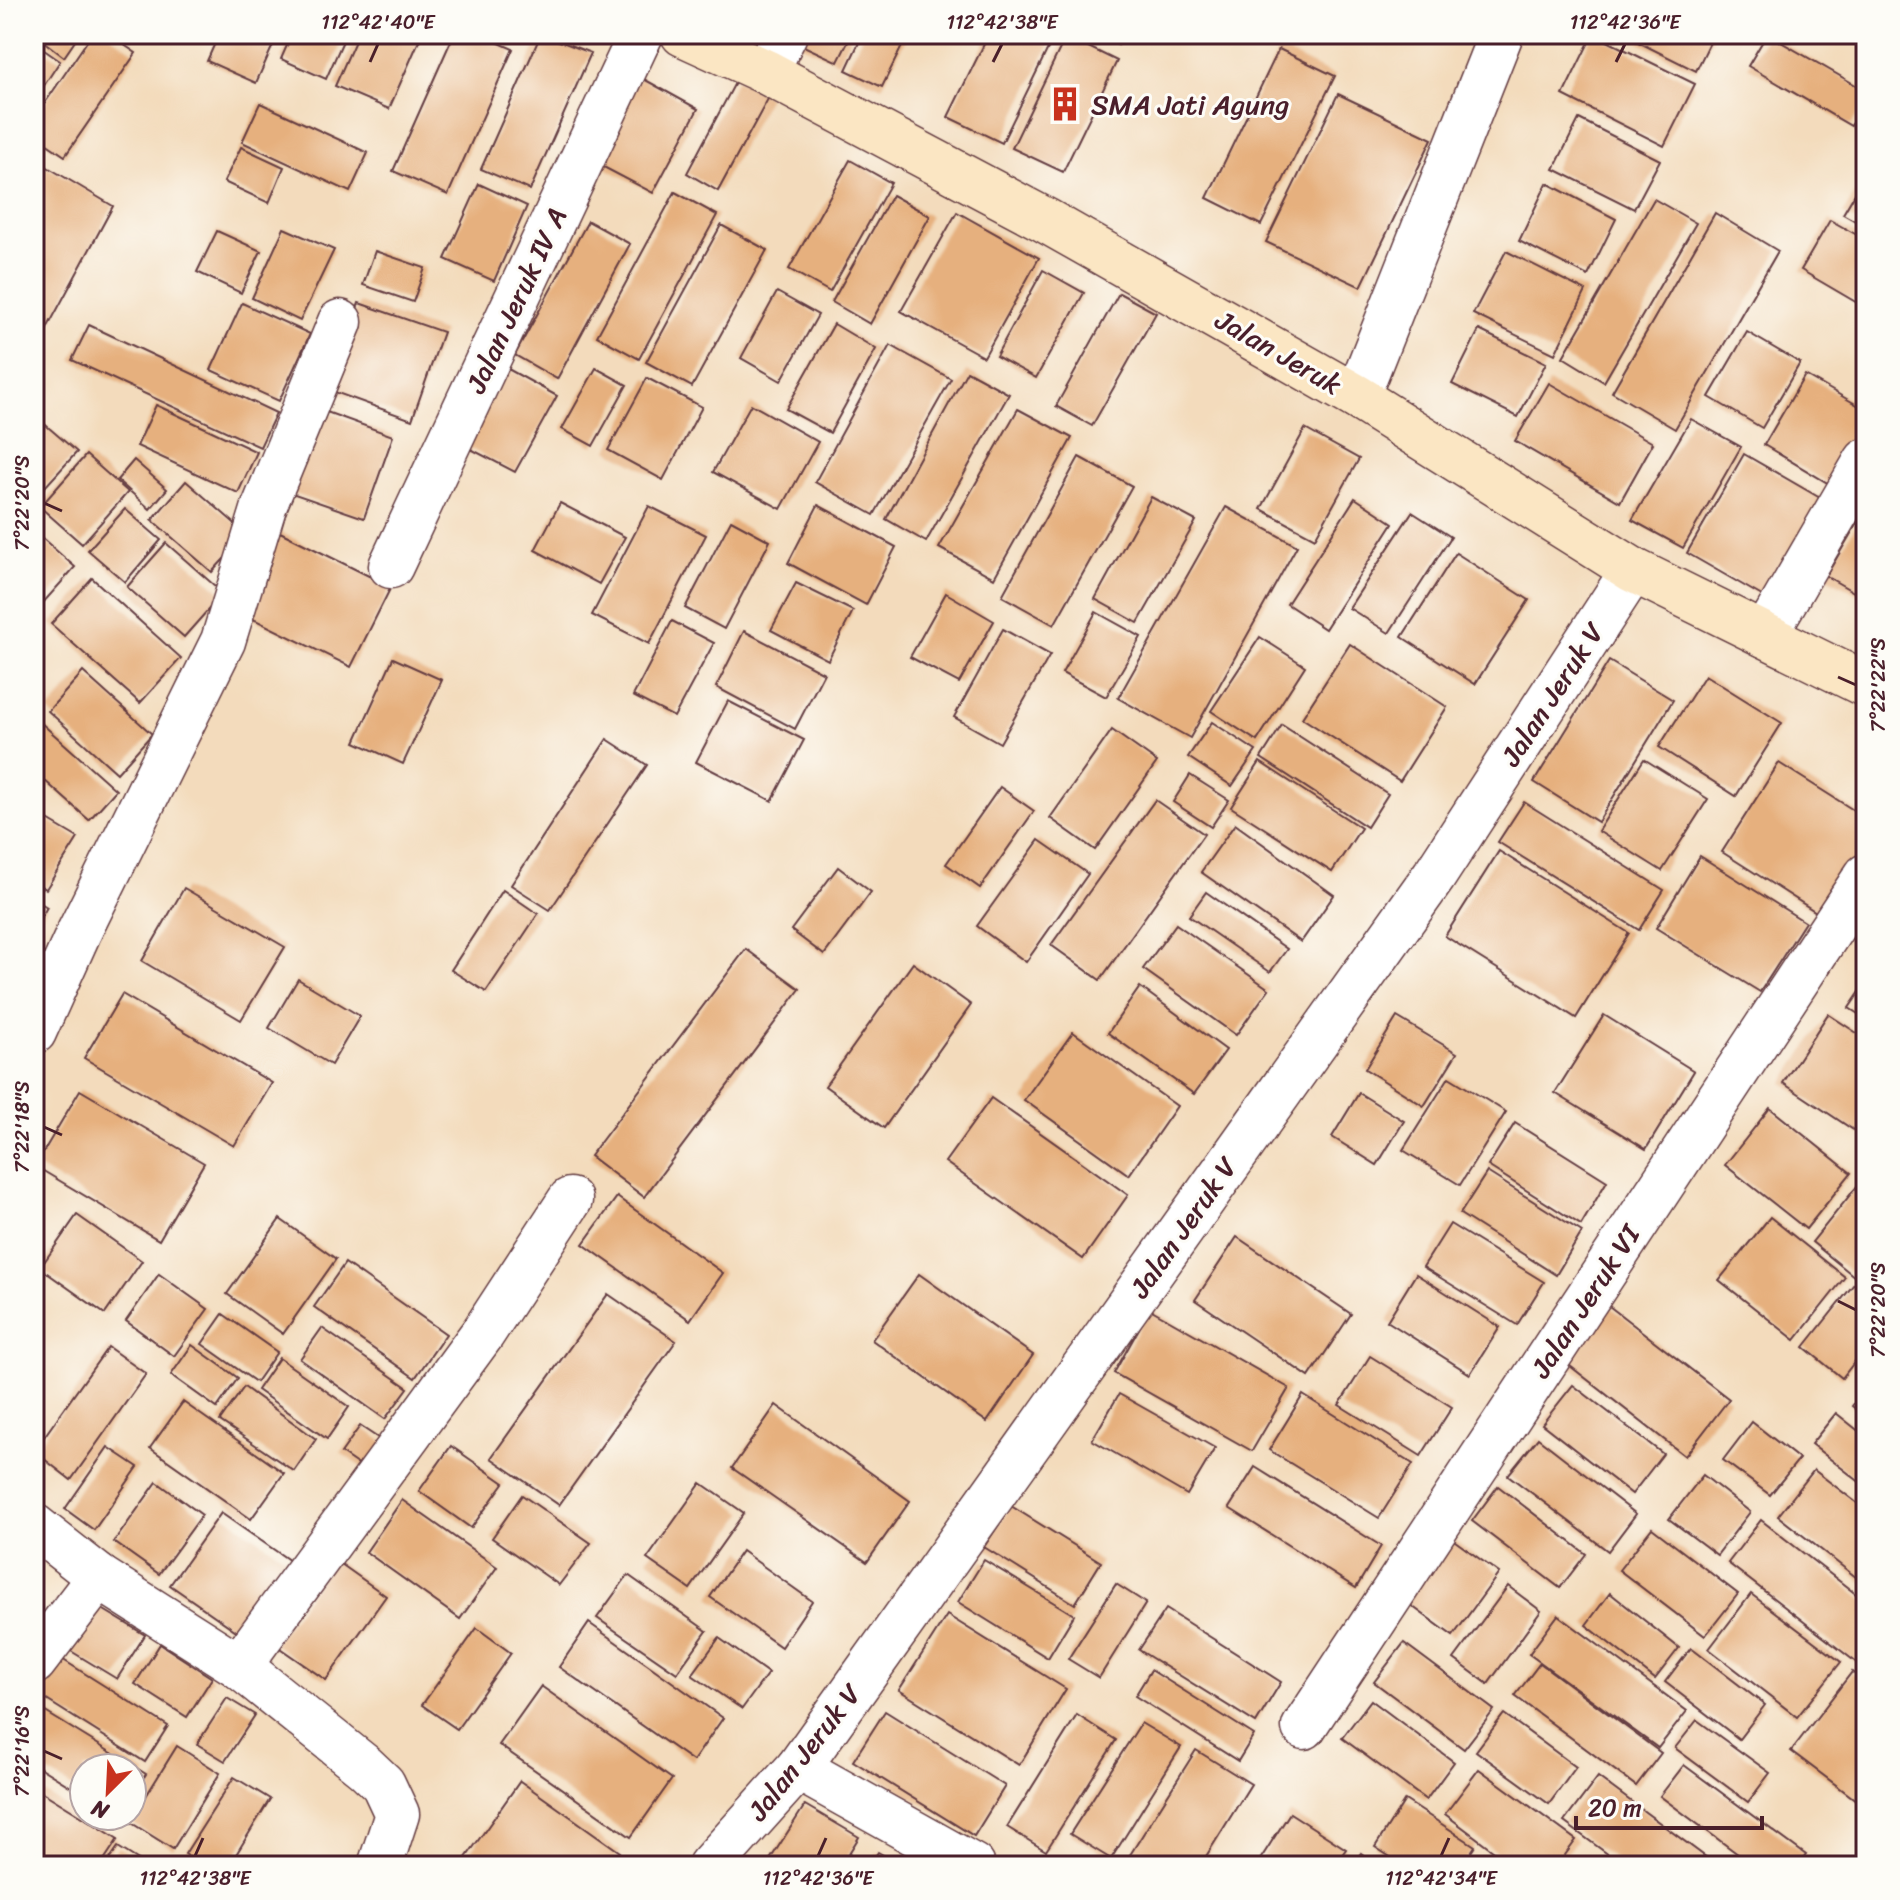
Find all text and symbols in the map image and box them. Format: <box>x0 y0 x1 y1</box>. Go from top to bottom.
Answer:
text: 112°42'40"E <box>321 5 437 40</box>
text: 112°42'38"E <box>946 5 1059 40</box>
text: 112°42'36"E <box>1570 5 1682 40</box>
place label: SMA Jati Agung <box>1091 80 1289 129</box>
building icon: SMA Jati Agung <box>1046 85 1084 123</box>
street label: Jalan Jeruk IV A <box>452 199 581 402</box>
street label: Jalan Jeruk <box>1205 296 1352 409</box>
text: 7°22'20"S <box>5 455 40 551</box>
street label: Jalan Jeruk V <box>1487 611 1618 777</box>
text: 7°22'22"S <box>1861 637 1896 732</box>
text: 7°22'18"S <box>5 1081 40 1173</box>
street label: Jalan Jeruk V <box>1116 1145 1251 1309</box>
street label: Jalan Jeruk VI <box>1517 1213 1655 1389</box>
text: 7°22'20"S <box>1861 1262 1896 1358</box>
street label: Jalan Jeruk V <box>734 1672 875 1833</box>
text: 7°22'16"S <box>5 1705 40 1797</box>
north arrow <box>68 1752 148 1832</box>
scale bar <box>1576 1780 1762 1830</box>
text: 20 m <box>1588 1787 1642 1829</box>
text: N <box>84 1789 116 1831</box>
text: 112°42'38"E <box>139 1861 252 1896</box>
text: 112°42'36"E <box>763 1861 875 1896</box>
text: 112°42'34"E <box>1385 1861 1499 1896</box>

